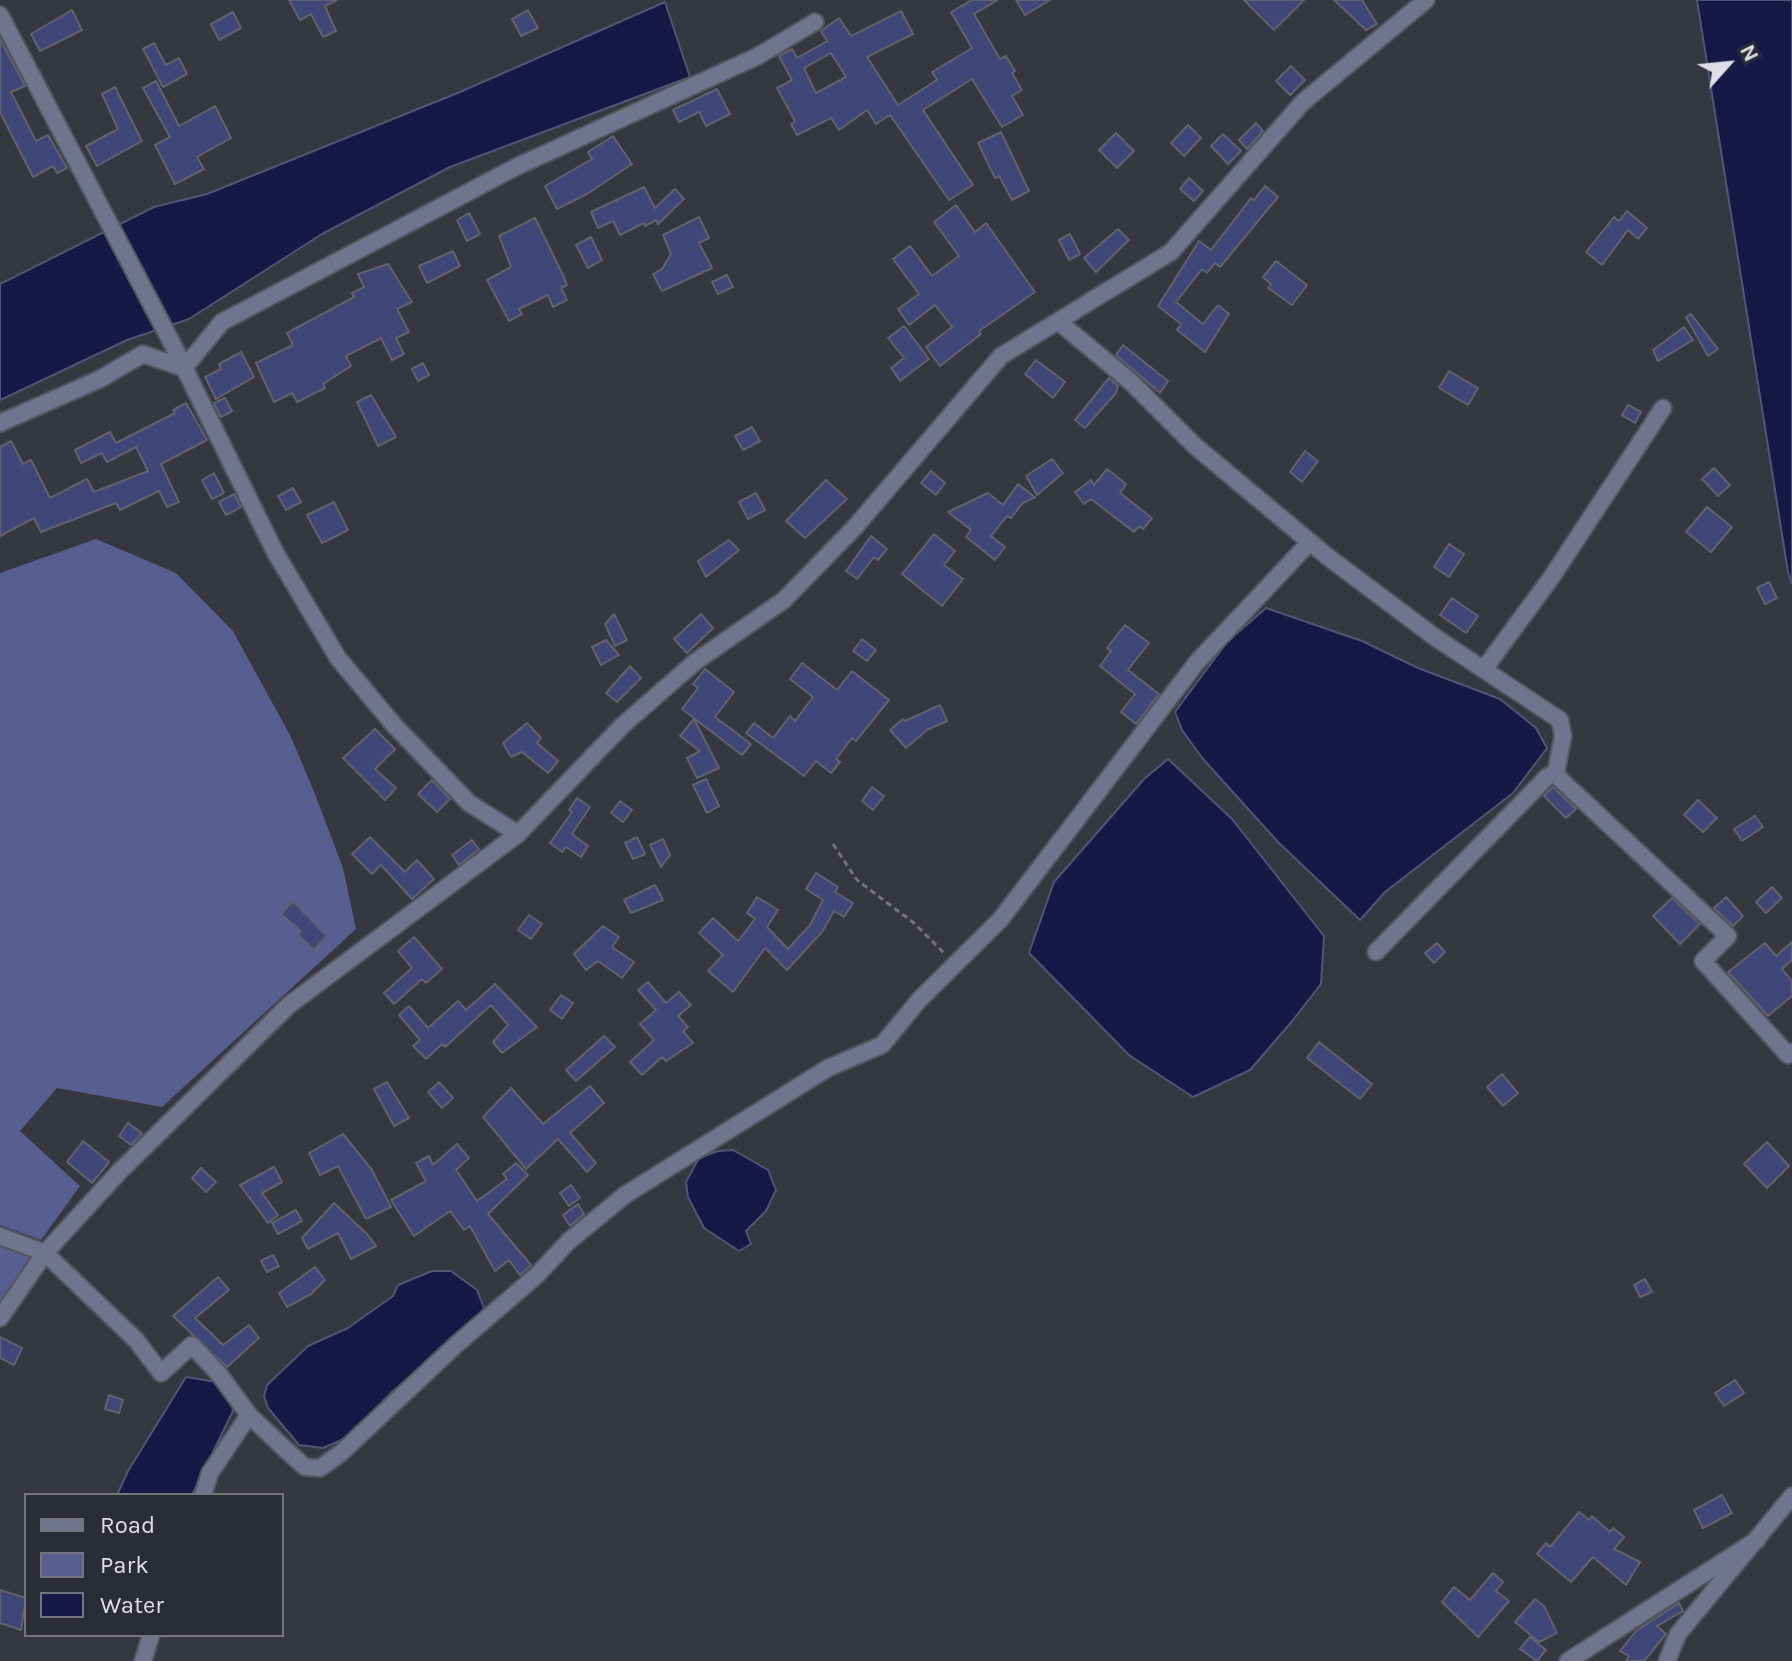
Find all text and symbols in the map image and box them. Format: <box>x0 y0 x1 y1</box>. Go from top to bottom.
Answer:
north arrow <box>1688 24 1768 104</box>
text: N <box>1734 40 1765 66</box>
legend <box>24 1493 284 1637</box>
text: Road <box>100 1511 155 1539</box>
text: Park <box>100 1551 149 1579</box>
text: Water <box>100 1591 164 1619</box>

